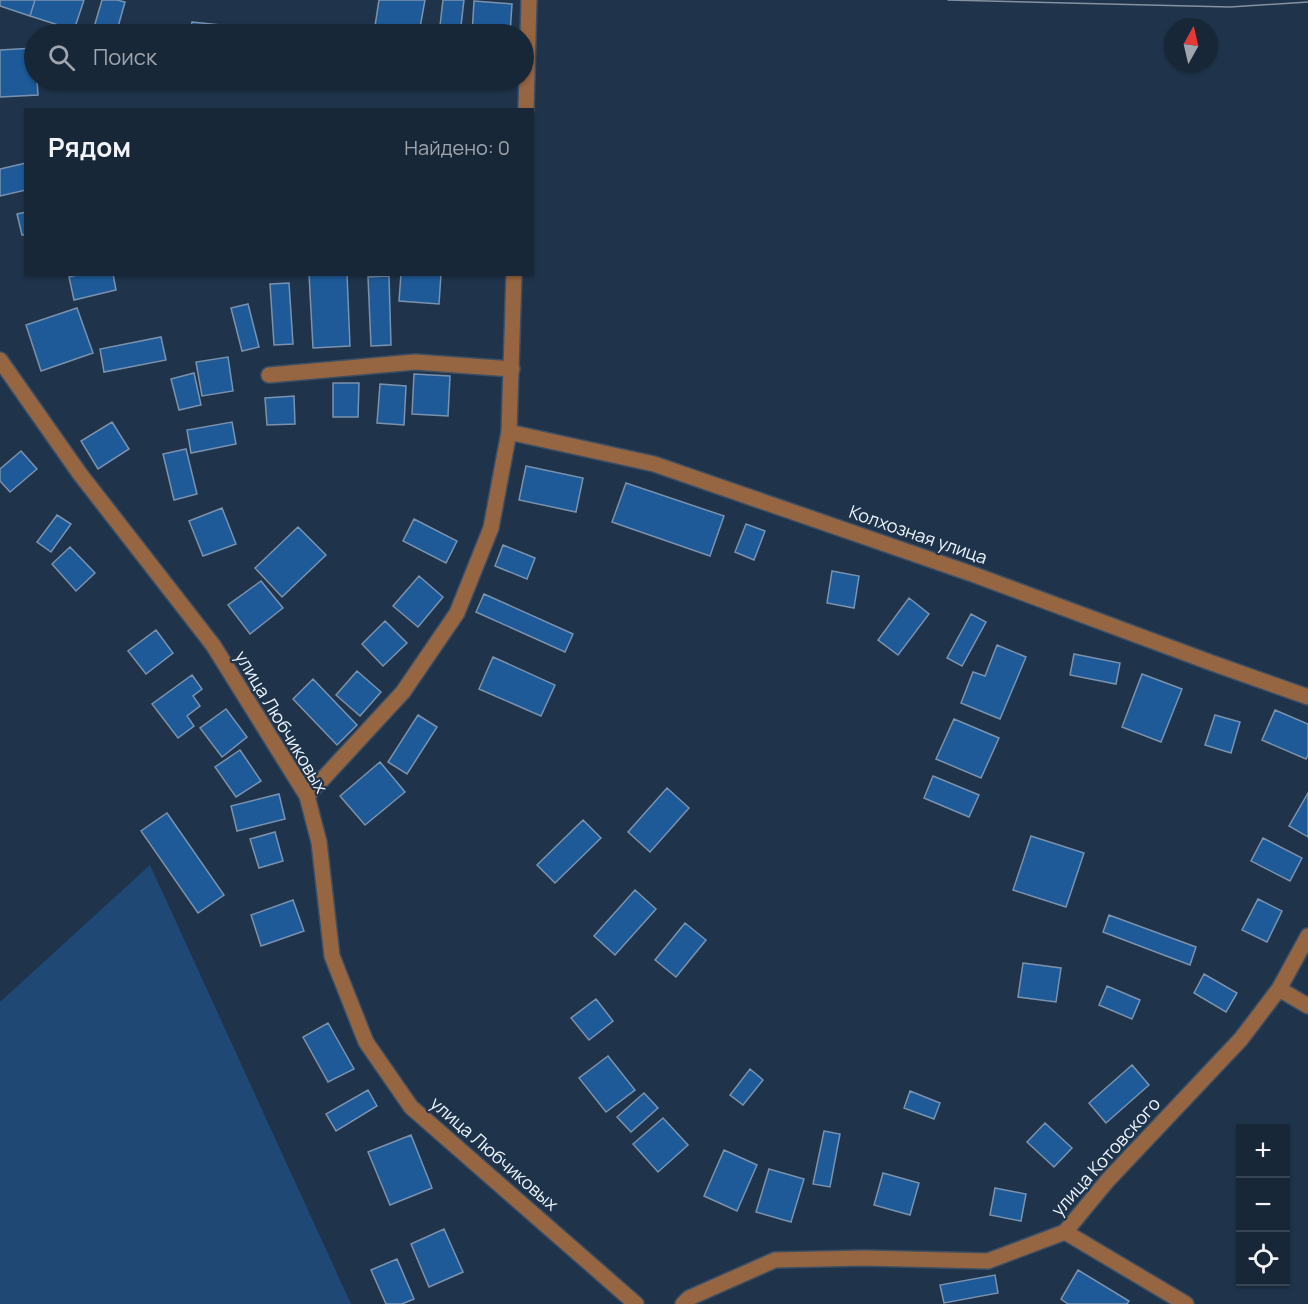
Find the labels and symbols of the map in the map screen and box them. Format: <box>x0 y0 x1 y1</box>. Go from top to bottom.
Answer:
north arrow <box>1164 18 1218 72</box>
street label: Колхозная улица <box>846 499 991 569</box>
street label: улица Любчиковых <box>230 646 334 798</box>
street label: улица Любчиковых <box>426 1091 564 1216</box>
street label: улица Котовского <box>1045 1092 1165 1221</box>

